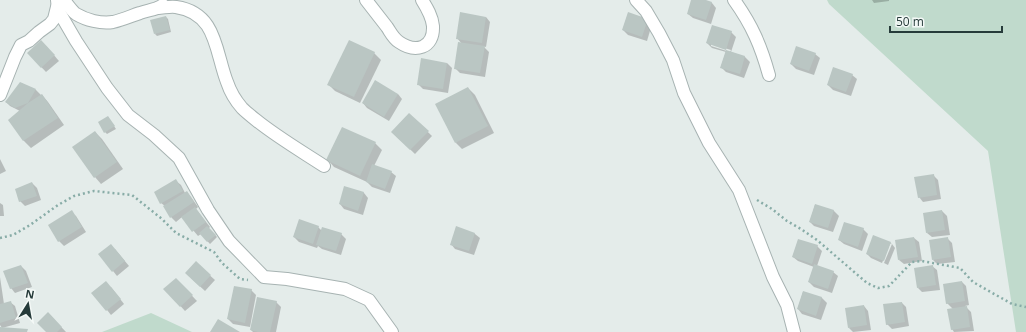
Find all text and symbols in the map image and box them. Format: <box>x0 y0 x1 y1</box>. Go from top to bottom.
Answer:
scale bar <box>890 8 1002 34</box>
text: 50 m <box>896 13 924 30</box>
north arrow <box>8 284 48 324</box>
text: N <box>24 285 36 302</box>

